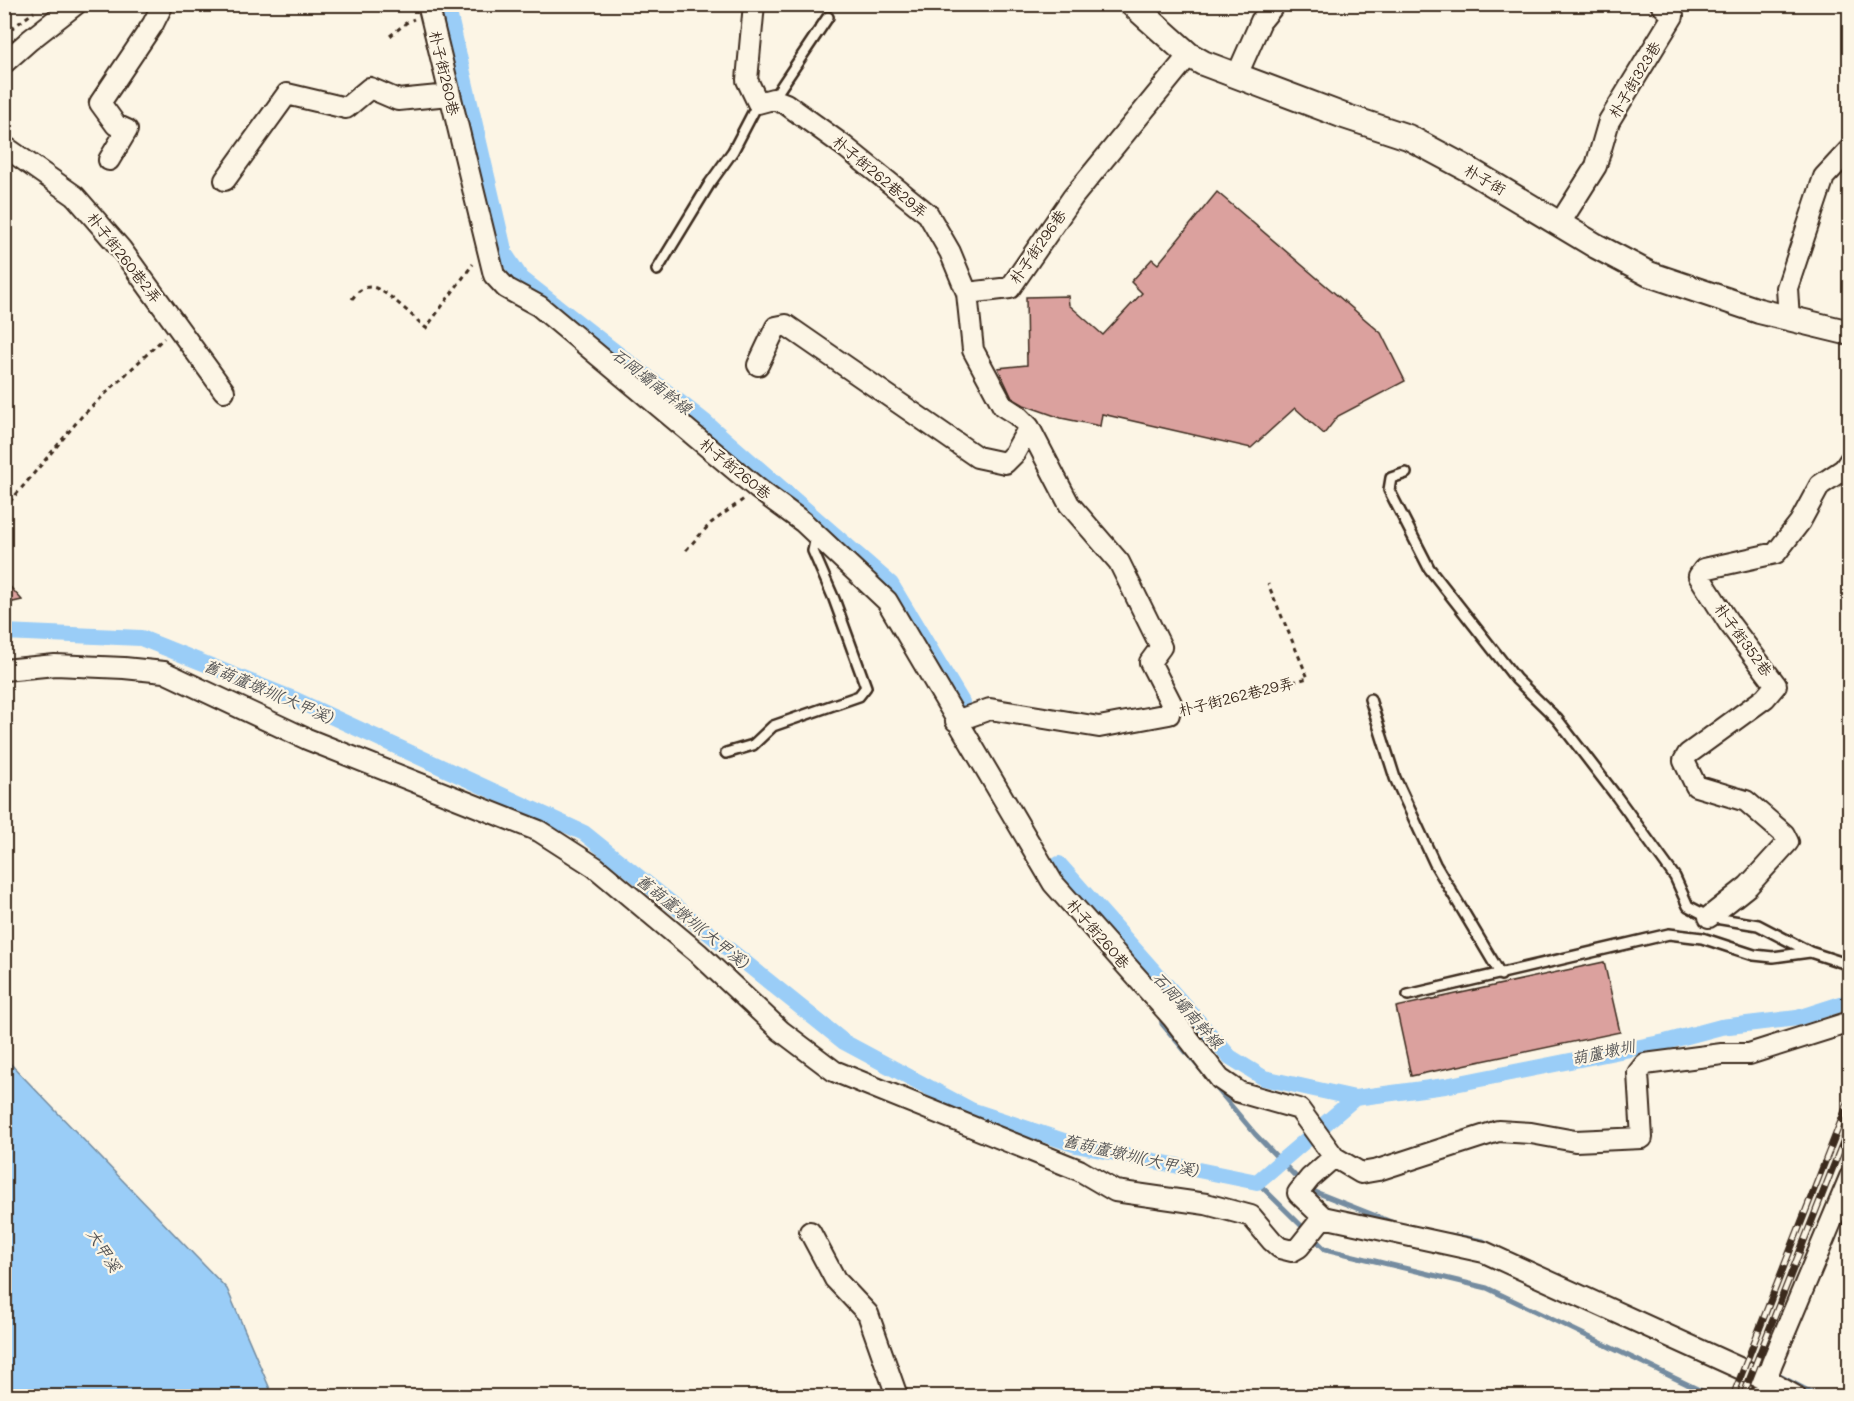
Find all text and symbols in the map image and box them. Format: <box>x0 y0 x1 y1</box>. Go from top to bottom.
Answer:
street label: 朴子街260巷 <box>425 28 464 117</box>
street label: 朴子街323巷 <box>1603 38 1665 121</box>
street label: 朴子街262巷29弄 <box>829 131 932 222</box>
street label: 朴子街 <box>1461 159 1510 199</box>
street label: 朴子街296巷 <box>1004 205 1070 288</box>
street label: 朴子街260巷2弄 <box>83 208 167 307</box>
water label: 石岡壩南幹線 <box>608 343 697 419</box>
street label: 朴子街260巷 <box>696 433 776 503</box>
street label: 朴子街352巷 <box>1710 599 1777 680</box>
water label: 舊葫蘆墩圳(大甲溪) <box>201 654 338 728</box>
street label: 朴子街262巷29弄 <box>1176 672 1295 720</box>
water label: 舊葫蘆墩圳(大甲溪) <box>633 869 754 973</box>
street label: 朴子街260巷 <box>1063 894 1135 973</box>
water label: 石岡壩南幹線 <box>1148 967 1229 1053</box>
water label: 葫蘆墩圳 <box>1569 1034 1638 1068</box>
water label: 舊葫蘆墩圳(大甲溪) <box>1061 1129 1202 1180</box>
water label: 大甲溪 <box>83 1224 127 1276</box>

